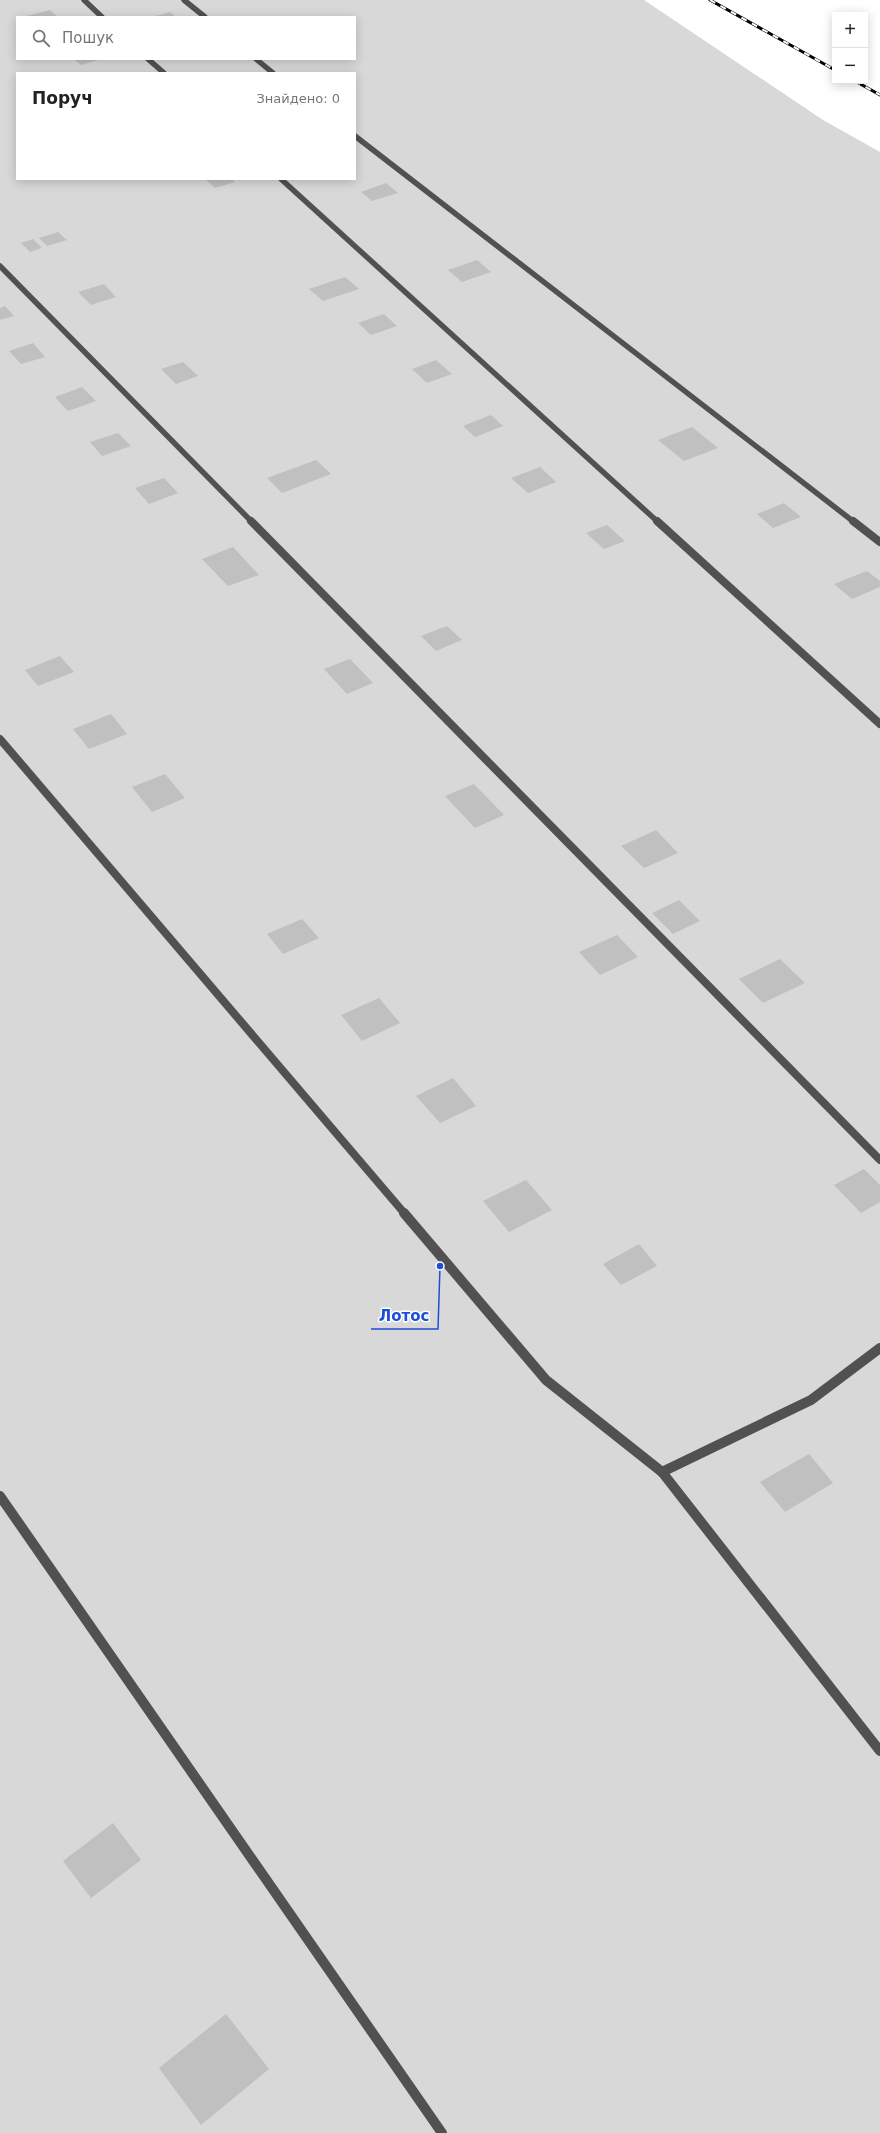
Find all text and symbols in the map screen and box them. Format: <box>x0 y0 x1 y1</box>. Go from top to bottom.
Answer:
map controls <box>832 12 868 84</box>
button: + <box>832 12 868 48</box>
search box <box>16 16 356 60</box>
icon: search <box>30 27 52 49</box>
text: Пошук <box>62 29 114 47</box>
button: − <box>832 48 868 84</box>
text: Поруч <box>32 88 93 108</box>
text: Знайдено: 0 <box>257 91 340 106</box>
callout: Лотос <box>371 1302 438 1329</box>
text: Лотос <box>379 1307 429 1325</box>

